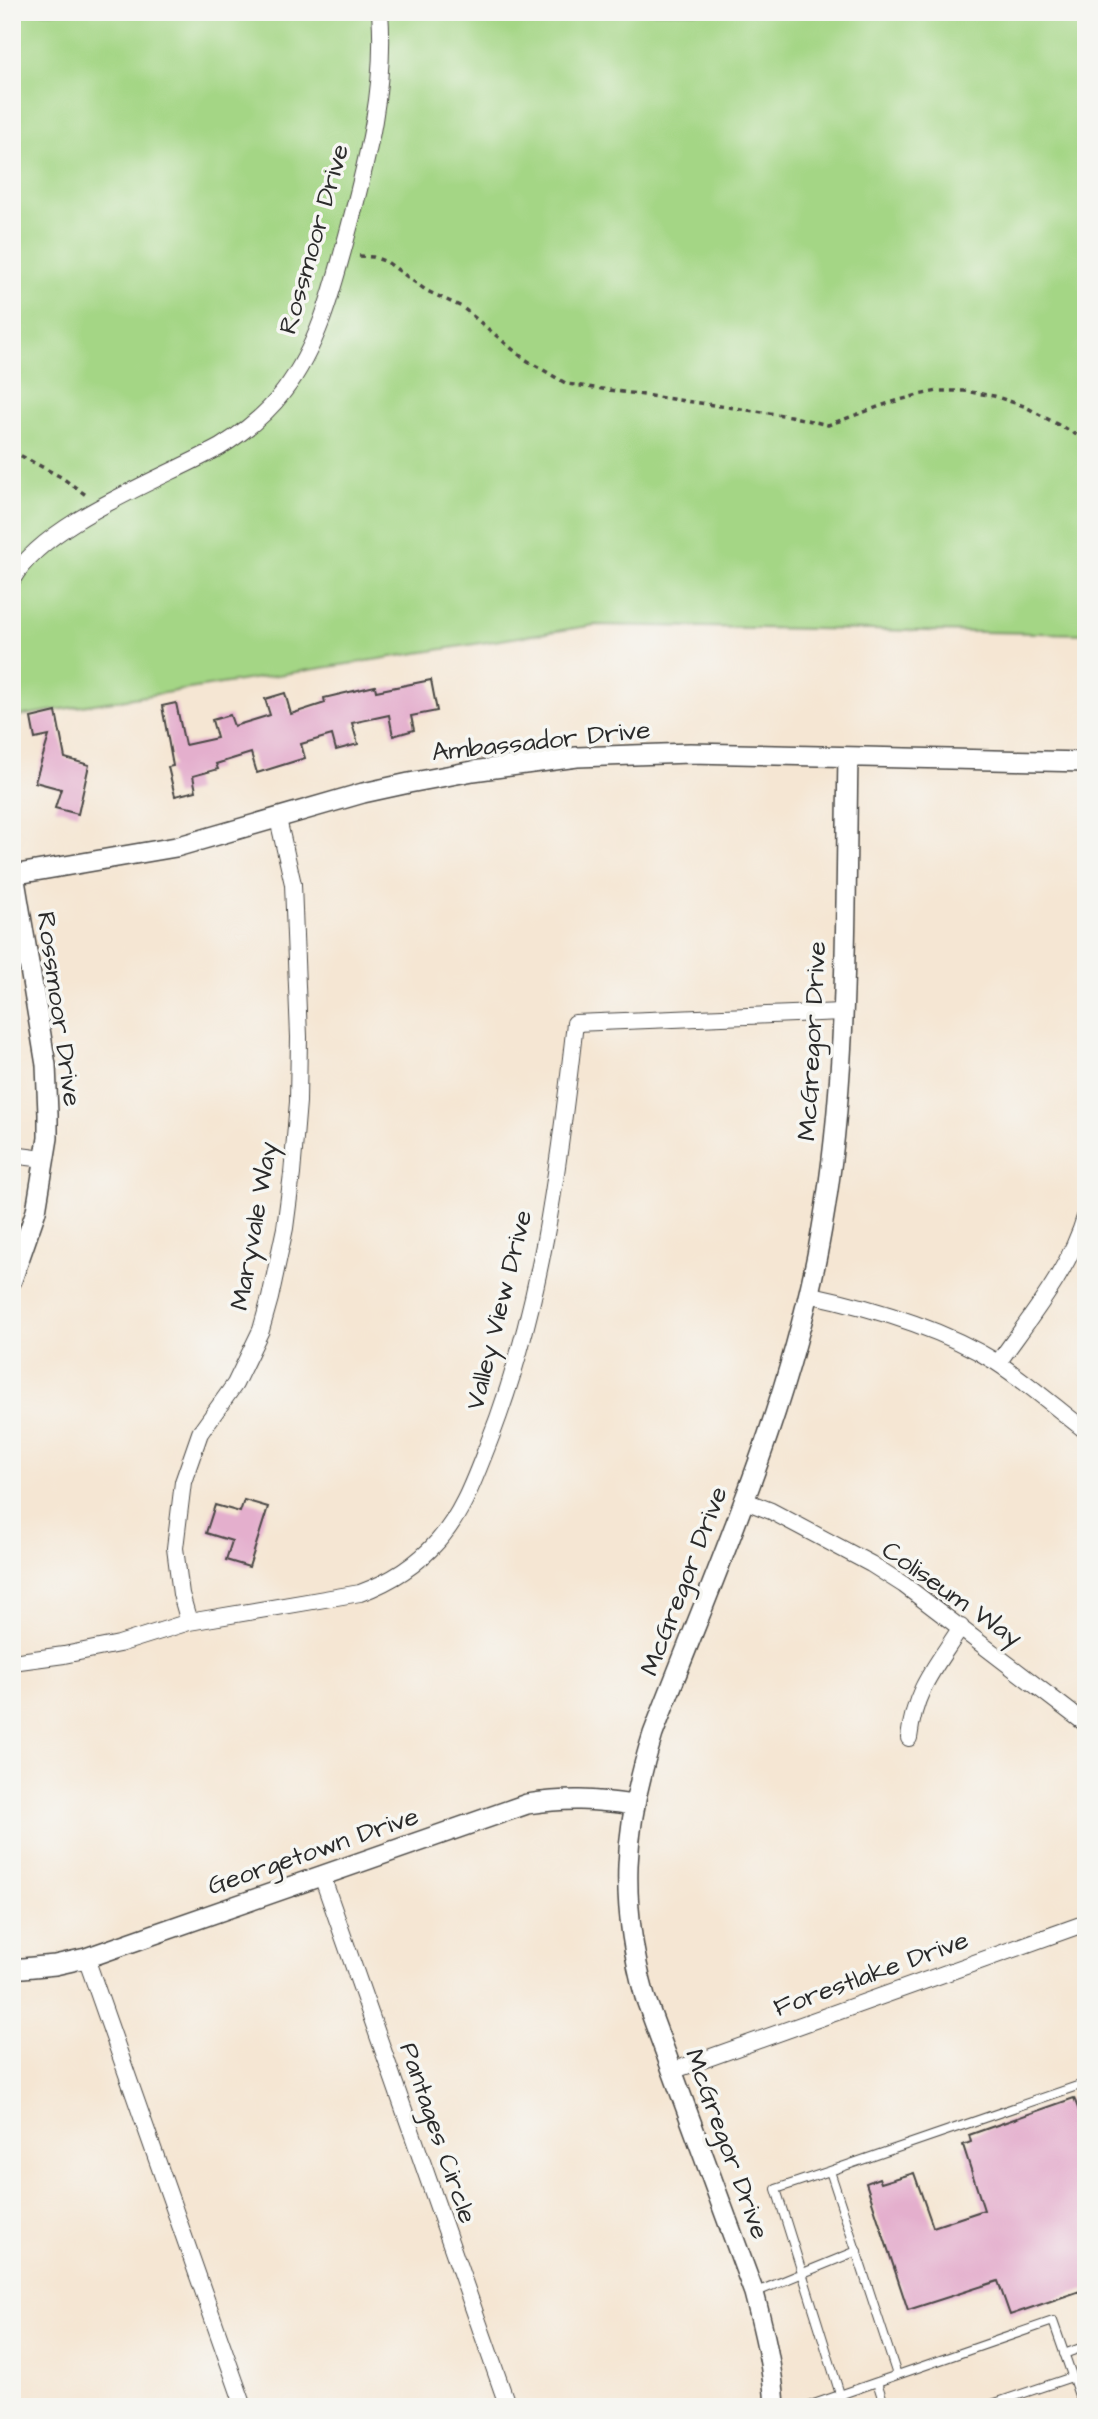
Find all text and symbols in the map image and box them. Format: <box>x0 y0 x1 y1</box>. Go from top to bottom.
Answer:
street label: Rossmoor Drive <box>270 140 358 338</box>
street label: Ambassador Drive <box>430 712 652 770</box>
street label: Rossmoor Drive <box>28 909 90 1109</box>
street label: McGregor Drive <box>789 940 837 1142</box>
street label: Maryvale Way <box>221 1139 289 1313</box>
street label: Valley View Drive <box>457 1206 543 1414</box>
street label: McGregor Drive <box>631 1481 738 1681</box>
street label: Coliseum Way <box>873 1532 1029 1657</box>
street label: Georgetown Drive <box>203 1798 424 1906</box>
street label: Forestlake Drive <box>768 1922 974 2026</box>
street label: Pantages Circle <box>388 2038 486 2229</box>
street label: McGregor Drive <box>674 2044 778 2245</box>

